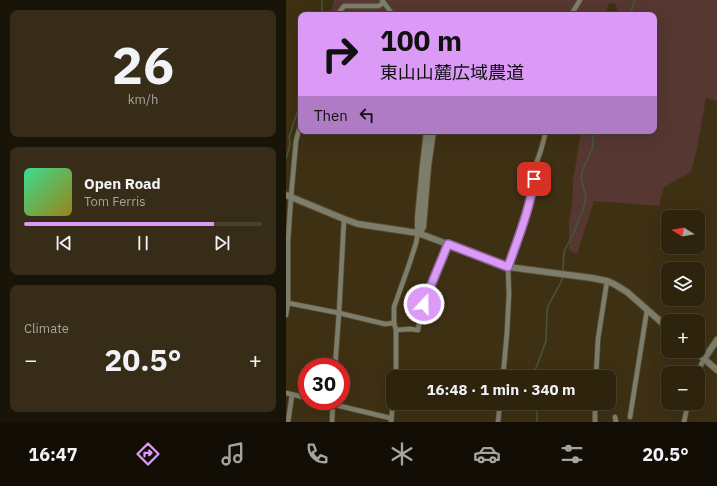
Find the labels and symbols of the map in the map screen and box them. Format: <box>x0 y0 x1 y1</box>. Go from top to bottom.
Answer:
pin <box>517 162 551 196</box>
north arrow <box>661 210 705 254</box>
position arrow <box>403 283 445 325</box>
speed limit sign: 30 <box>298 358 350 410</box>

